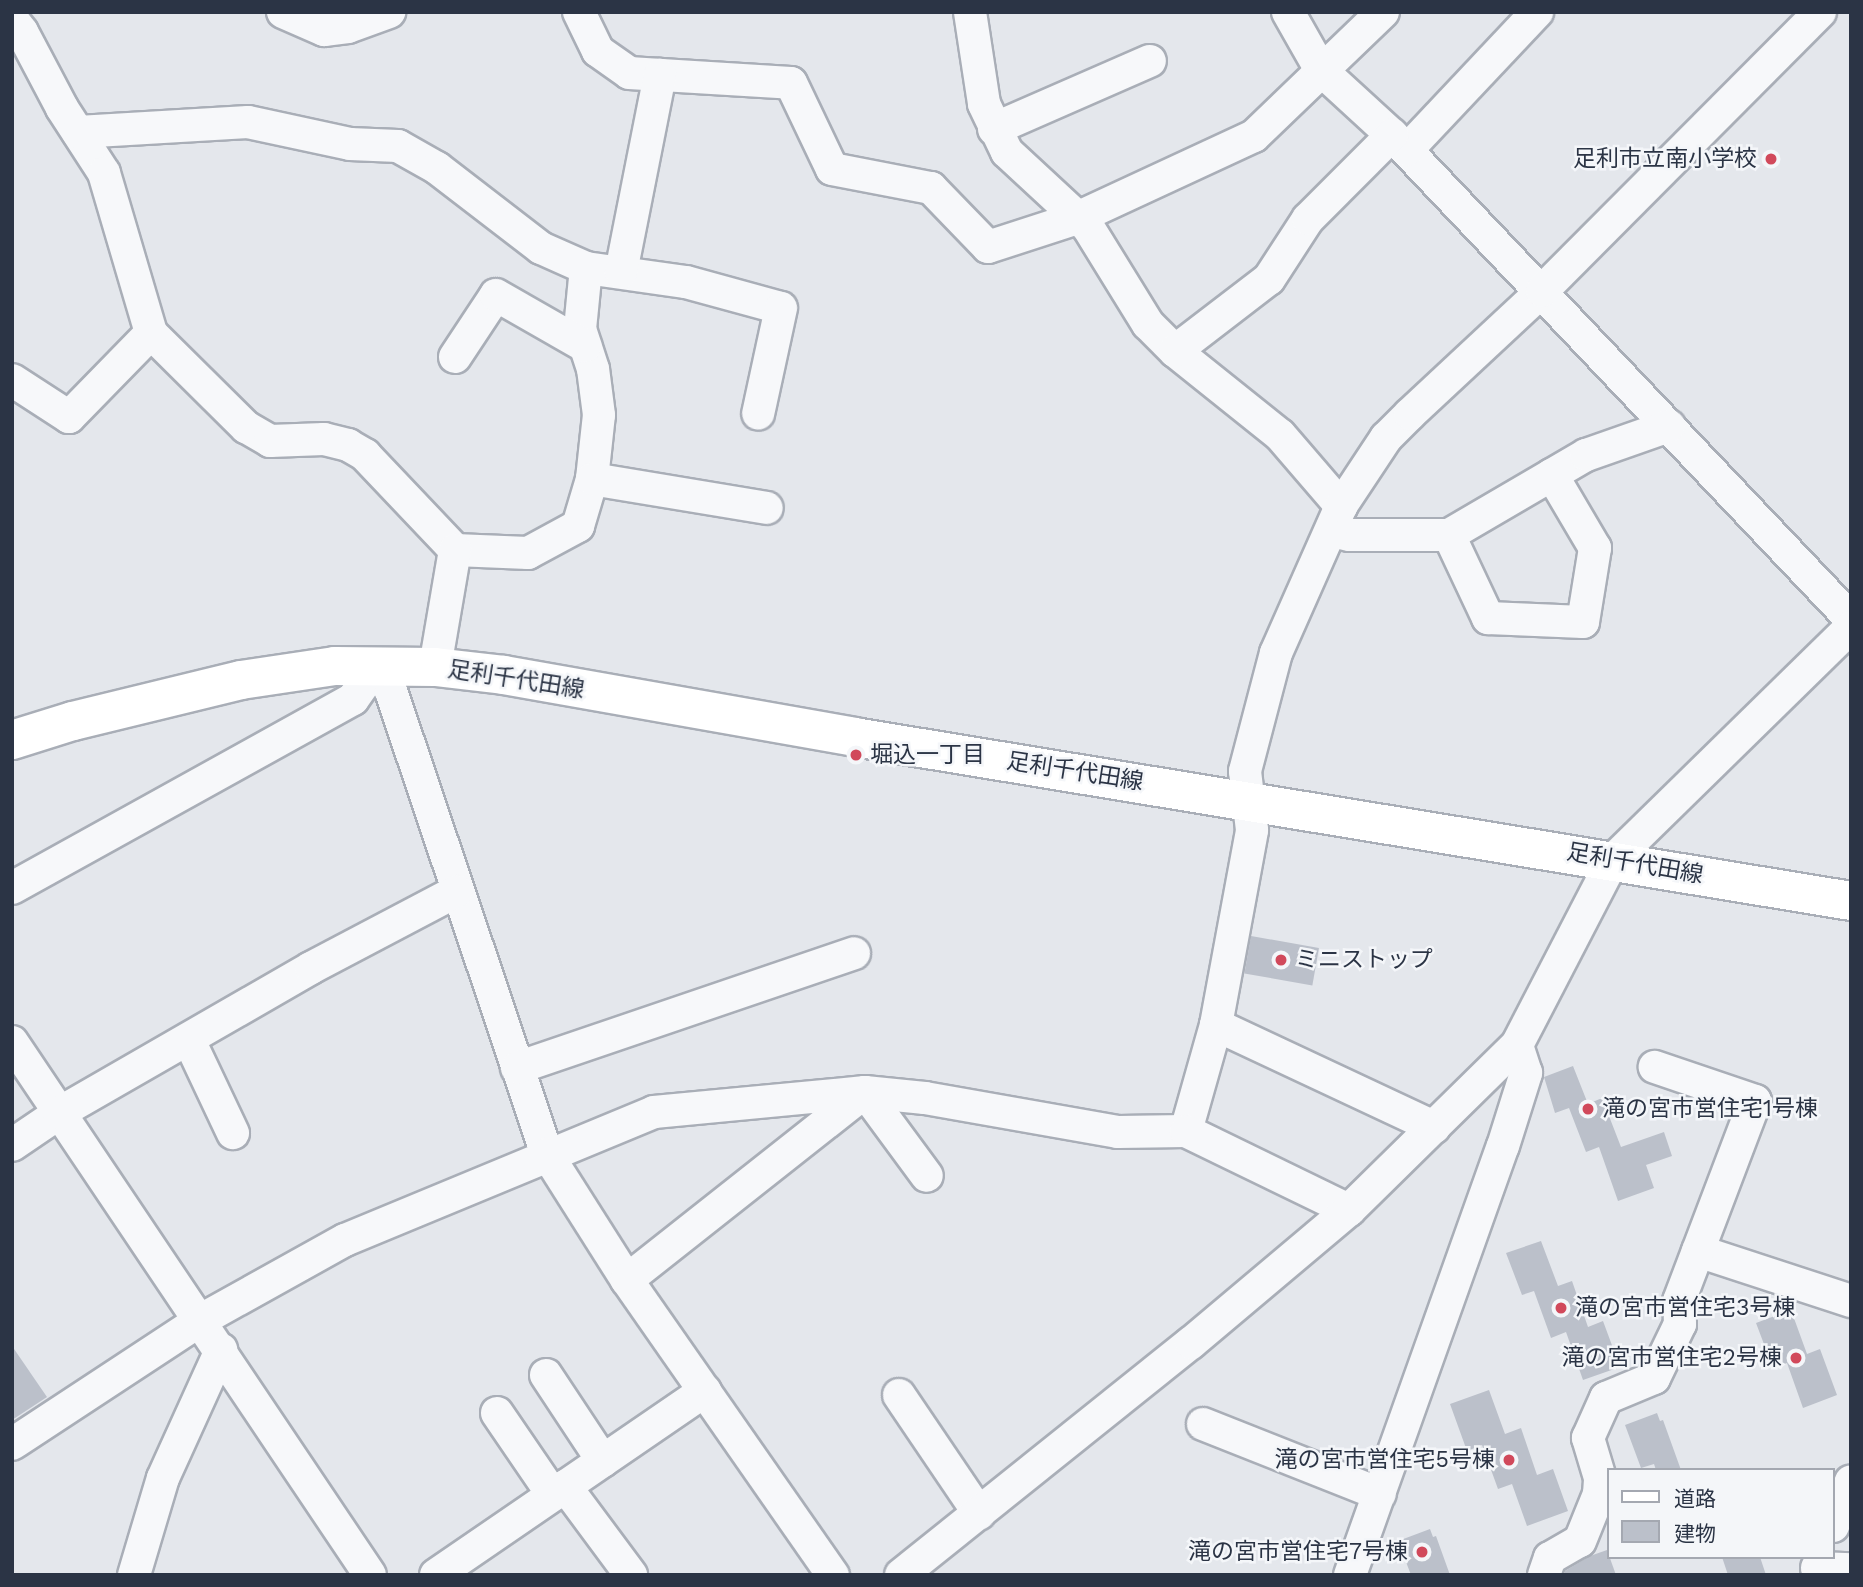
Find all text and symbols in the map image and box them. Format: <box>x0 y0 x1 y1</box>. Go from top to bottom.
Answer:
place label: 足利市立南小学校 <box>1573 145 1757 173</box>
marker: 足利市立南小学校 <box>1763 151 1779 167</box>
street label: 足利千代田線 <box>446 656 586 704</box>
place label: 堀込一丁目 <box>870 741 985 769</box>
marker: 堀込一丁目 <box>848 747 864 763</box>
street label: 足利千代田線 <box>1005 748 1145 796</box>
street label: 足利千代田線 <box>1565 838 1705 890</box>
place label: ミニストップ <box>1295 946 1433 974</box>
marker: ミニストップ <box>1273 952 1289 968</box>
place label: 滝の宮市営住宅1号棟 <box>1602 1095 1818 1123</box>
marker: 滝の宮市営住宅1号棟 <box>1580 1101 1596 1117</box>
place label: 滝の宮市営住宅3号棟 <box>1575 1294 1795 1322</box>
marker: 滝の宮市営住宅3号棟 <box>1553 1300 1569 1316</box>
place label: 滝の宮市営住宅2号棟 <box>1562 1344 1782 1372</box>
marker: 滝の宮市営住宅2号棟 <box>1788 1350 1804 1366</box>
place label: 滝の宮市営住宅5号棟 <box>1275 1446 1495 1474</box>
marker: 滝の宮市営住宅5号棟 <box>1501 1452 1517 1468</box>
legend <box>1608 1468 1835 1559</box>
text: 道路 <box>1674 1486 1716 1511</box>
text: 建物 <box>1674 1521 1716 1546</box>
place label: 滝の宮市営住宅7号棟 <box>1188 1538 1408 1566</box>
marker: 滝の宮市営住宅7号棟 <box>1414 1544 1430 1560</box>

